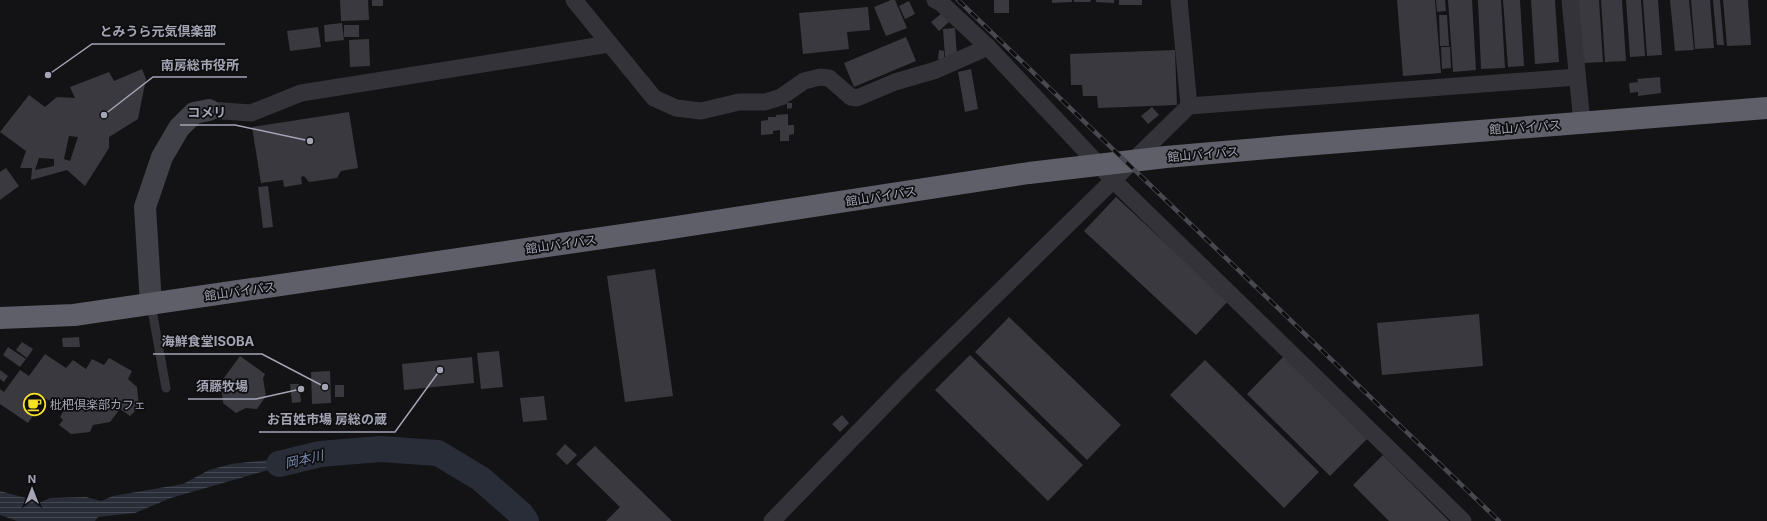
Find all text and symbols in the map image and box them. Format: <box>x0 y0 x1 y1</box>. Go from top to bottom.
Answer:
callout: とみうら元気倶楽部 <box>92 19 225 44</box>
text: とみうら元気倶楽部 <box>99 23 217 39</box>
callout: 南房総市役所 <box>153 52 247 77</box>
text: 南房総市役所 <box>161 57 239 73</box>
callout: コメリ <box>180 100 235 125</box>
text: コメリ <box>187 104 227 120</box>
street label: 館山バイパス <box>1489 117 1561 137</box>
street label: 館山バイパス <box>1167 143 1239 165</box>
street label: 館山バイパス <box>844 183 918 209</box>
street label: 館山バイパス <box>524 232 598 256</box>
street label: 館山バイパス <box>203 279 277 303</box>
callout: 海鮮食堂ISOBA <box>153 329 262 354</box>
text: 海鮮食堂ISOBA <box>162 333 255 349</box>
callout: 須藤牧場 <box>188 374 256 399</box>
text: 須藤牧場 <box>196 378 248 394</box>
cafe icon: 枇杷倶楽部カフェ <box>21 391 47 417</box>
place label: 枇杷倶楽部カフェ <box>50 397 146 412</box>
callout: お百姓市場 房総の蔵 <box>259 407 395 432</box>
text: お百姓市場 房総の蔵 <box>267 411 387 427</box>
water label: 岡本川 <box>283 446 327 471</box>
north arrow <box>12 469 52 509</box>
text: N <box>28 472 36 486</box>

